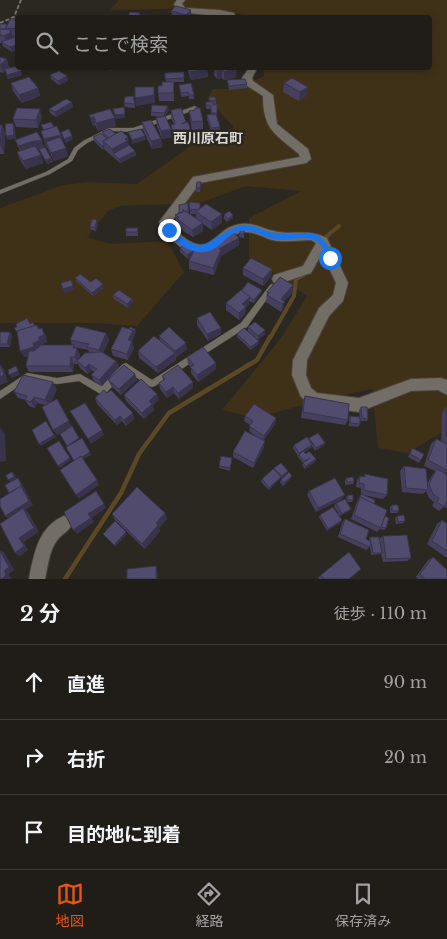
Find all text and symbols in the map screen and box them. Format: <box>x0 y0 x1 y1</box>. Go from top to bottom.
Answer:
search box <box>15 15 432 70</box>
icon: search <box>33 29 61 57</box>
text: ここで検索 <box>73 33 168 56</box>
district label: 西川原石町 <box>173 129 243 147</box>
route end <box>158 219 181 242</box>
route start <box>319 247 342 270</box>
text: 2 分 <box>20 601 60 627</box>
text: 徒歩 · 110 m <box>334 603 427 623</box>
icon: ahead <box>20 668 48 696</box>
text: 90 m <box>384 672 427 692</box>
text: 直進 <box>67 673 105 696</box>
icon: right <box>20 743 48 771</box>
text: 20 m <box>384 747 427 767</box>
text: 右折 <box>67 748 105 771</box>
icon: arrive <box>20 818 48 846</box>
text: 目的地に到着 <box>67 823 181 846</box>
tab: 地図 <box>56 880 84 930</box>
tab: 経路 <box>195 880 223 930</box>
tab: 保存済み <box>335 880 391 930</box>

